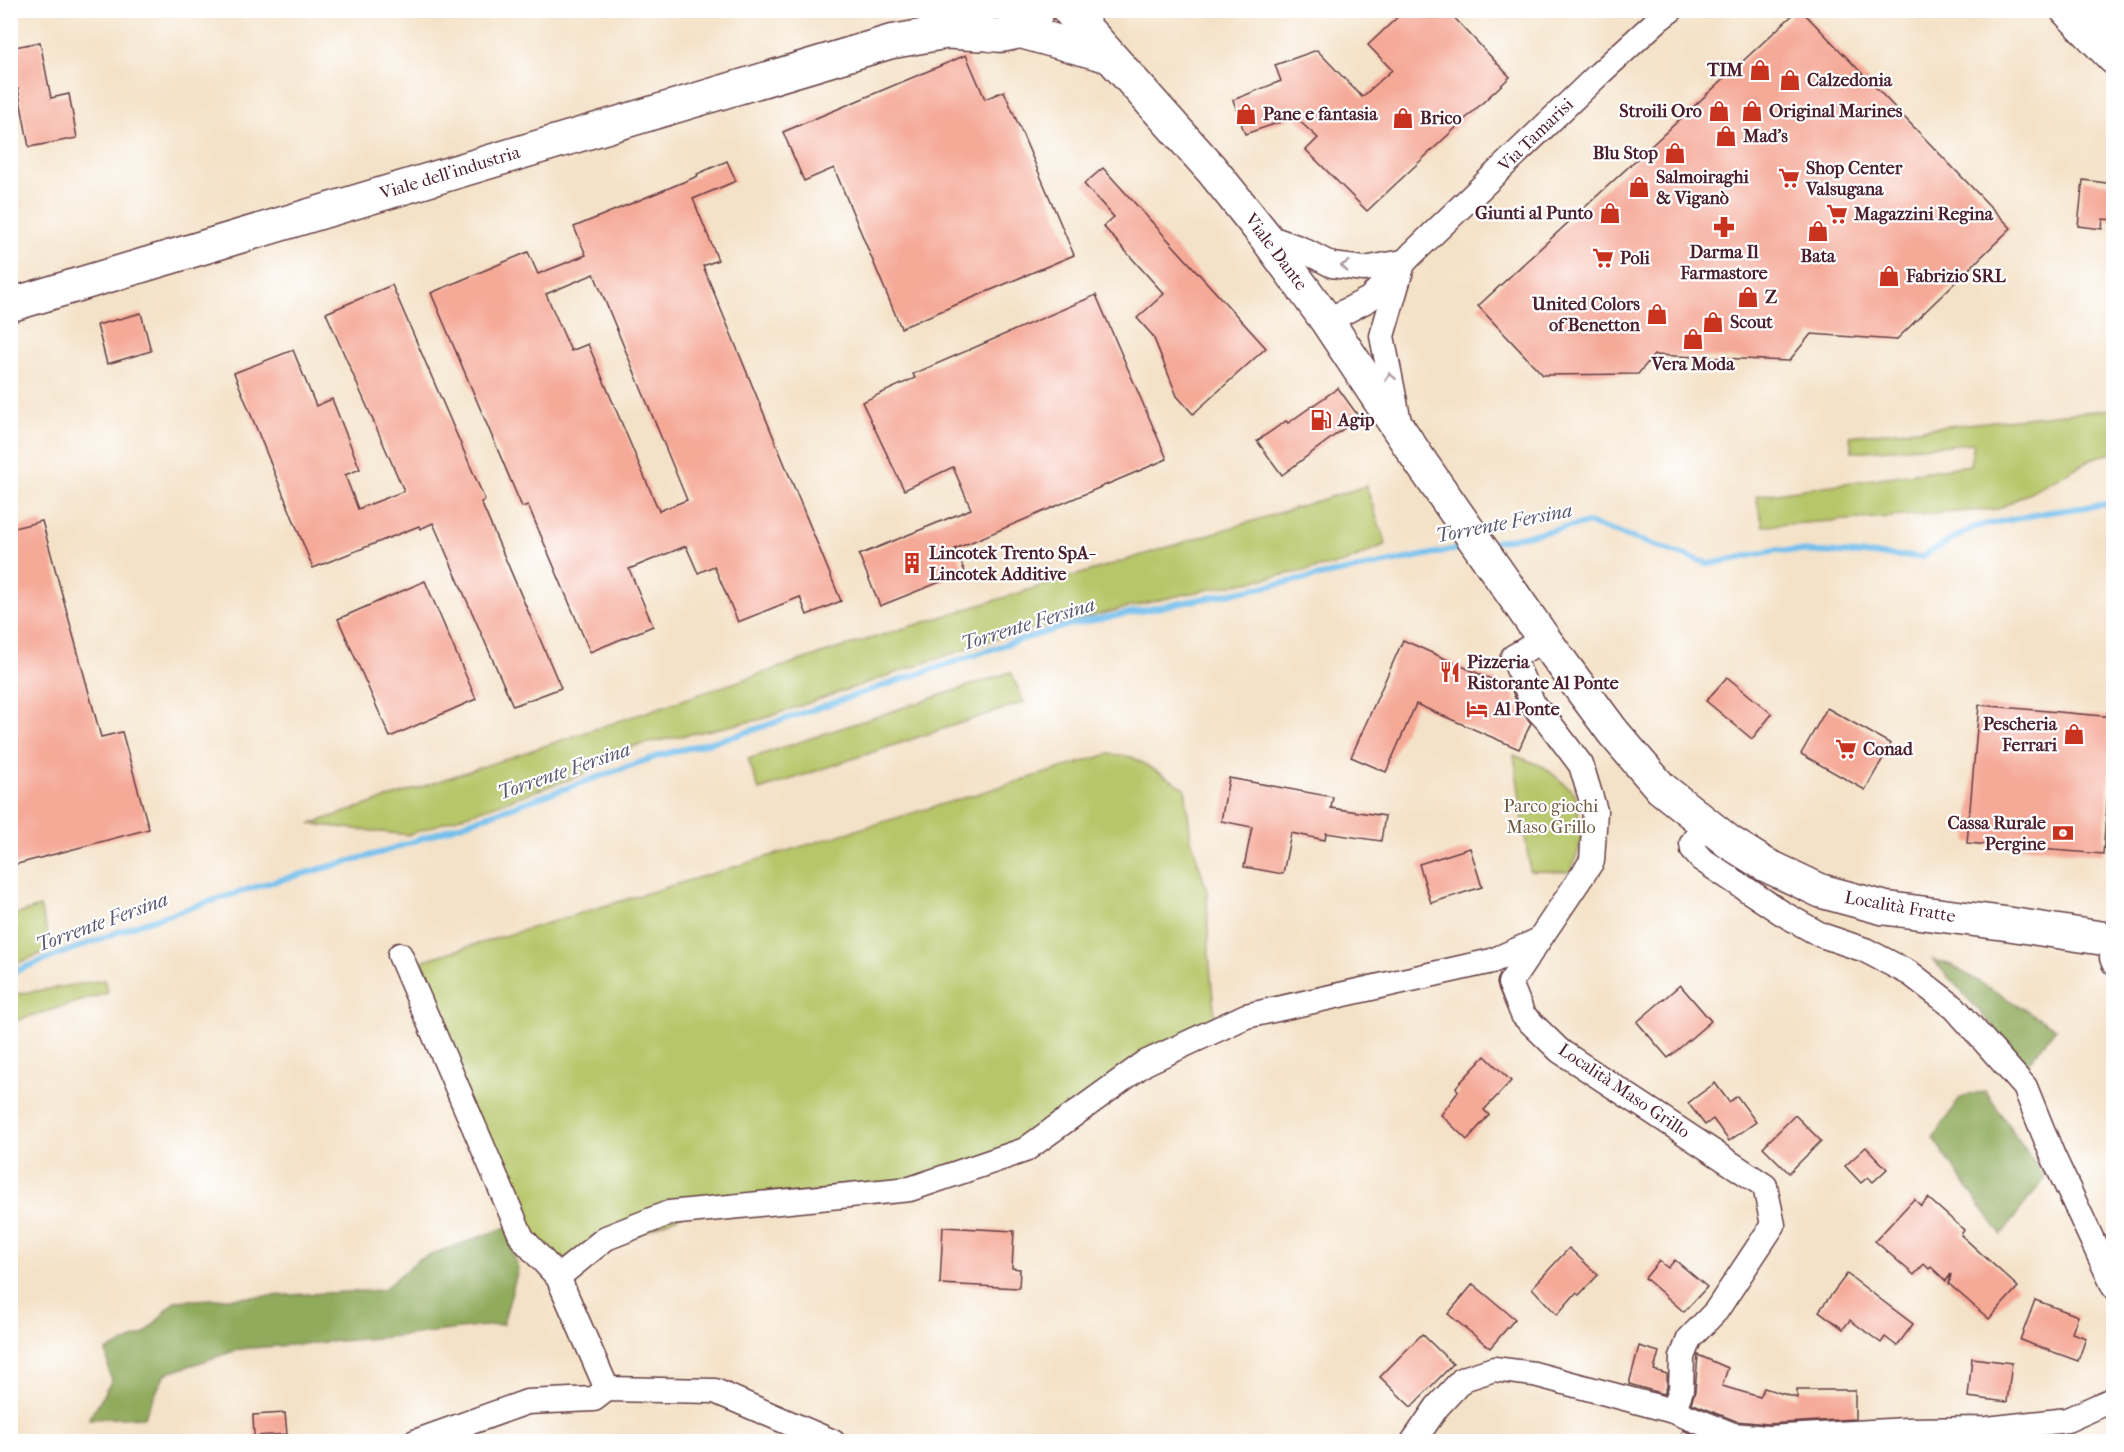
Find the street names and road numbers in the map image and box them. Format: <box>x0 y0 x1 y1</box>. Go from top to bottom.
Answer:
street label: Via Tamarisi <box>1493 94 1578 177</box>
street label: Viale dell'industria <box>376 142 523 205</box>
street label: Viale Dante <box>1240 209 1312 295</box>
street label: Località Fratte <box>1843 887 1957 927</box>
street label: Località Maso Grillo <box>1554 1039 1694 1143</box>

